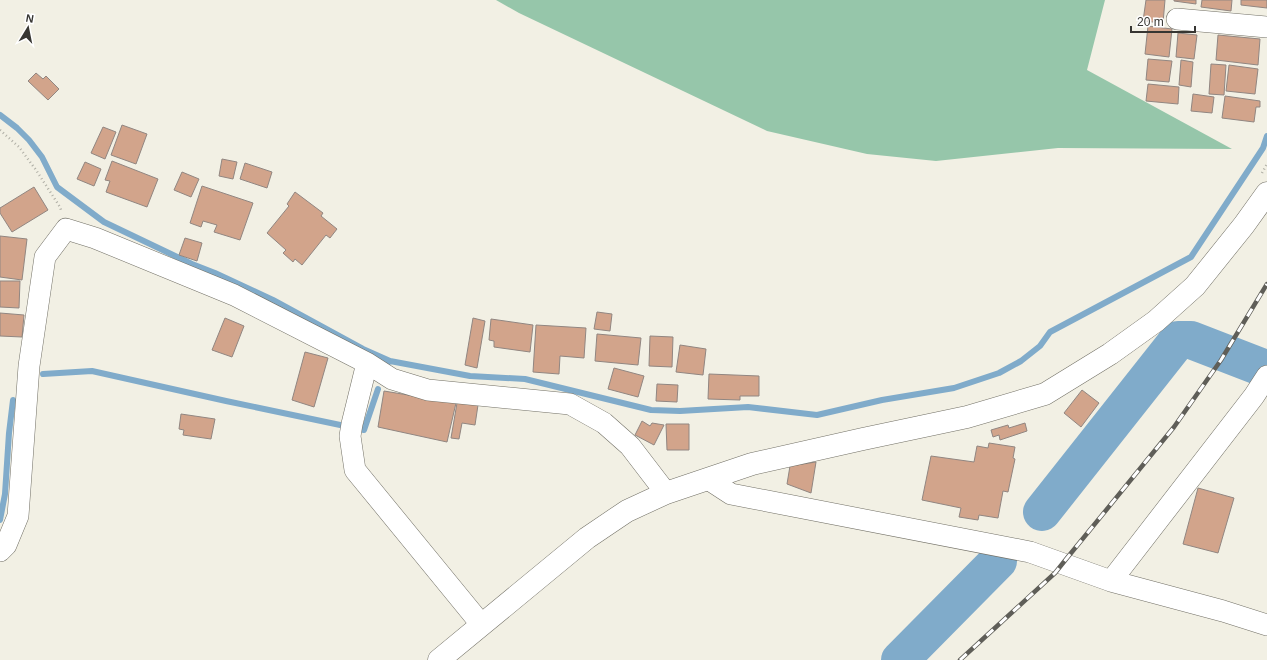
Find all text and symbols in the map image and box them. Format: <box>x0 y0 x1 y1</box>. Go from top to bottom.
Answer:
north arrow <box>8 8 48 48</box>
scale bar <box>1131 8 1195 34</box>
text: N <box>25 12 35 25</box>
text: 20 m <box>1137 15 1164 29</box>

